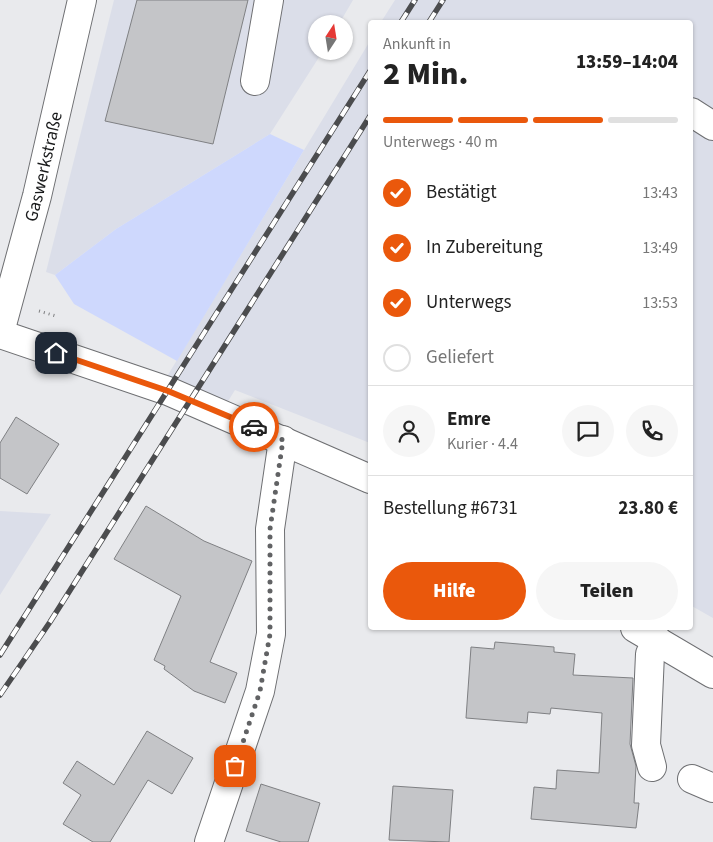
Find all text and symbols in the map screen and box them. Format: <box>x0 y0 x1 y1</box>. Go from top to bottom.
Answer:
north arrow <box>308 15 352 60</box>
map controls <box>308 15 353 60</box>
text: Ankunft in <box>383 33 451 55</box>
text: 13:59–14:04 <box>576 49 678 76</box>
text: 2 Min. <box>383 51 469 97</box>
street label: Gaswerkstraße <box>18 109 68 224</box>
text: Unterwegs · 40 m <box>383 131 498 153</box>
icon: check <box>383 179 411 207</box>
text: Bestätigt <box>426 179 497 206</box>
text: 13:43 <box>642 182 678 204</box>
icon: check <box>383 234 411 262</box>
text: In Zubereitung <box>426 234 543 261</box>
text: 13:49 <box>642 237 678 259</box>
icon: check <box>383 289 411 317</box>
text: Unterwegs <box>426 289 512 316</box>
text: 13:53 <box>642 292 678 314</box>
pin <box>35 332 77 374</box>
icon: home <box>42 339 70 367</box>
text: Geliefert <box>426 344 494 371</box>
courier <box>229 402 279 452</box>
button: person <box>383 405 435 457</box>
button: chat <box>562 405 614 457</box>
button: phone <box>626 405 678 457</box>
text: Emre <box>447 406 491 433</box>
icon: car <box>240 413 268 441</box>
text: Kurier · 4.4 <box>447 433 518 455</box>
text: Bestellung #6731 <box>383 495 518 522</box>
text: 23.80 € <box>618 495 678 522</box>
button: Hilfe <box>383 562 526 620</box>
button: Teilen <box>536 562 678 620</box>
pin <box>214 745 256 787</box>
icon: bag <box>221 752 249 780</box>

